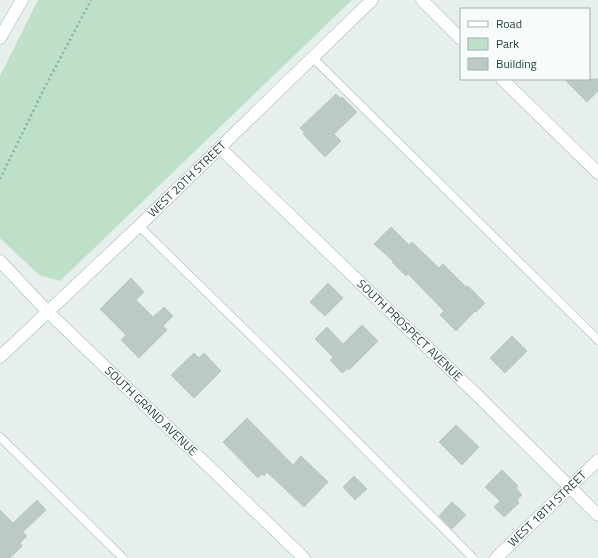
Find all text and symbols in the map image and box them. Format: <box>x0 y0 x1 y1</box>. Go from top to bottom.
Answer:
legend <box>460 8 590 80</box>
text: Road <box>496 14 522 33</box>
text: Park <box>496 34 519 53</box>
text: Building <box>496 54 537 73</box>
street label: WEST 20TH STREET <box>143 136 231 222</box>
street label: SOUTH PROSPECT AVENUE <box>353 274 467 386</box>
street label: SOUTH GRAND AVENUE <box>101 361 202 460</box>
street label: WEST 18TH STREET <box>503 465 591 551</box>

